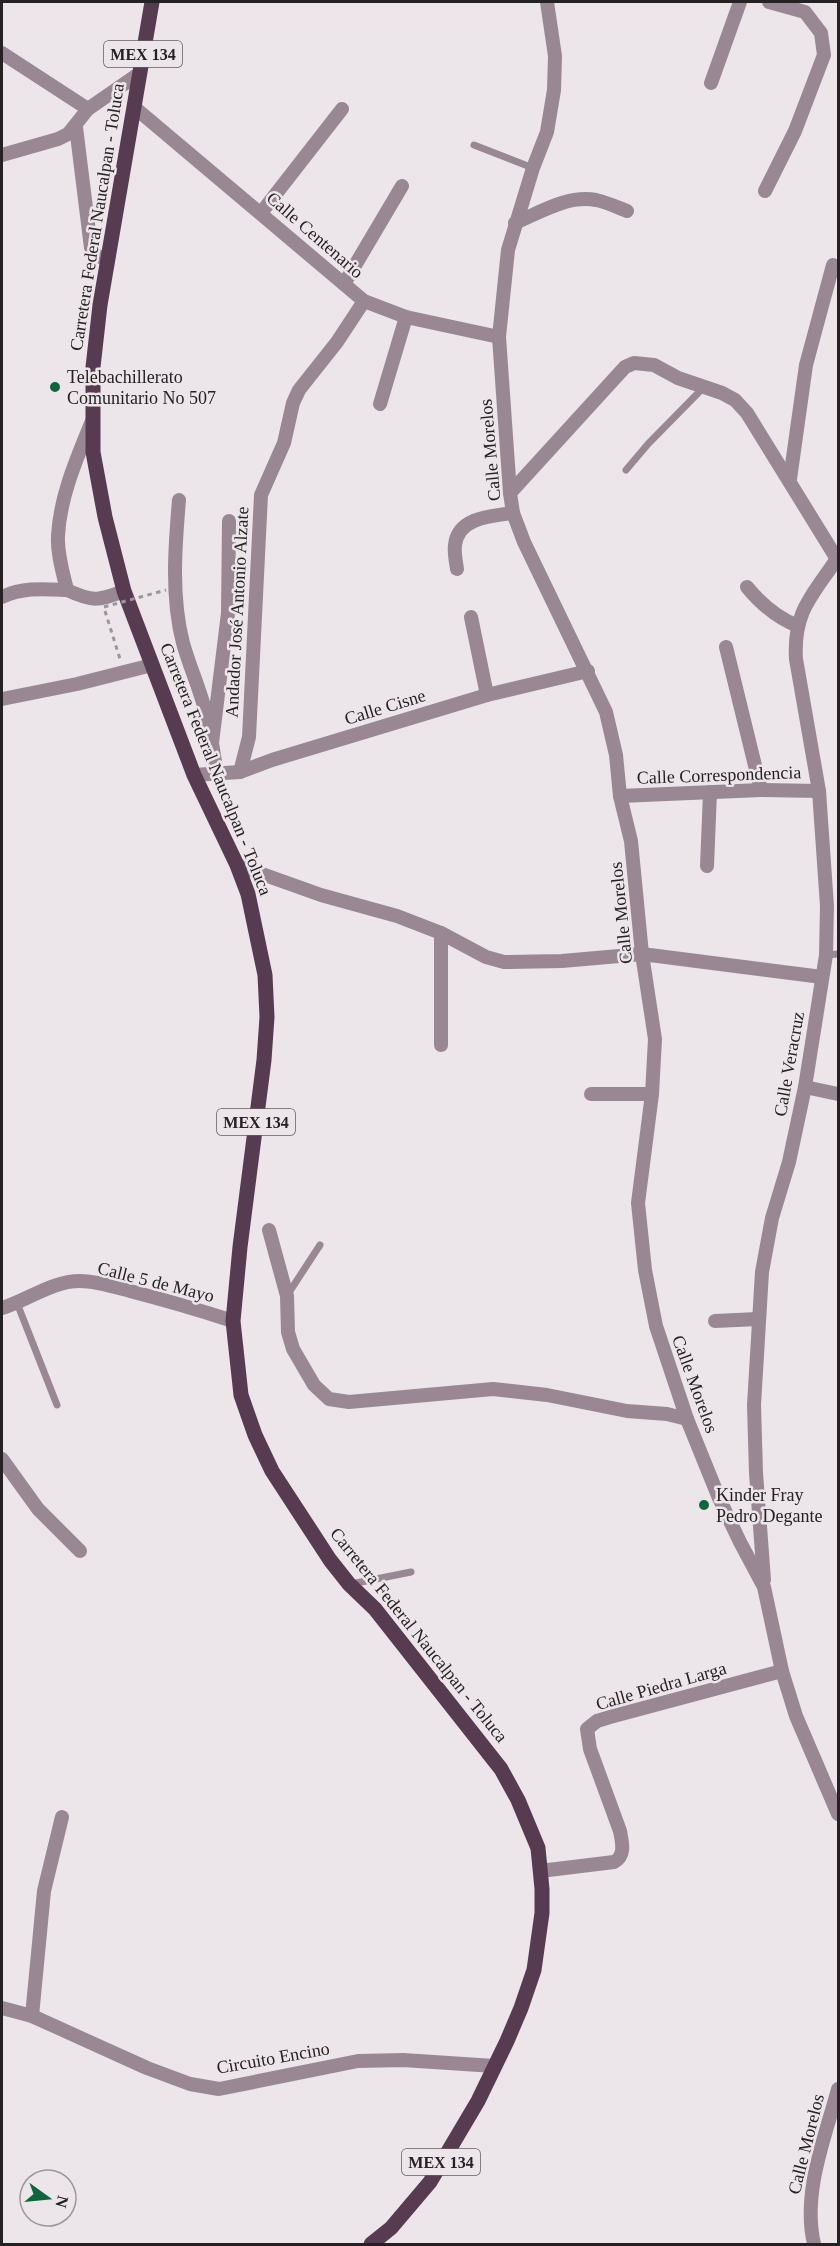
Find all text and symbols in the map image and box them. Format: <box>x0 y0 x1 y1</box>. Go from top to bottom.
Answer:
road number: MEX 134 <box>104 41 182 67</box>
street label: Carretera Federal Naucalpan - Toluca <box>66 82 128 352</box>
street label: Calle Centenario <box>263 188 367 282</box>
place label: Telebachillerato Comunitario No 507 <box>67 367 216 408</box>
marker: Telebachillerato Comunitario No 507 <box>48 380 62 394</box>
street label: Calle Morelos <box>476 398 504 502</box>
street label: Andador José Antonio Alzate <box>221 506 253 718</box>
street label: Carretera Federal Naucalpan - Toluca <box>156 640 276 898</box>
street label: Calle Cisne <box>342 685 428 729</box>
street label: Calle Correspondencia <box>636 762 802 788</box>
street label: Calle Morelos <box>606 861 636 965</box>
street label: Calle Veracruz <box>770 1010 808 1118</box>
road number: MEX 134 <box>217 1109 295 1135</box>
street label: Calle 5 de Mayo <box>96 1258 216 1306</box>
street label: Calle Morelos <box>668 1332 722 1436</box>
place label: Kinder Fray Pedro Degante <box>716 1485 822 1526</box>
marker: Kinder Fray Pedro Degante <box>697 1498 711 1512</box>
street label: Carretera Federal Naucalpan - Toluca <box>326 1524 512 1746</box>
street label: Calle Piedra Larga <box>594 1658 728 1714</box>
street label: Circuito Encino <box>215 2038 331 2078</box>
street label: Calle Morelos <box>784 2092 828 2196</box>
road number: MEX 134 <box>402 2149 480 2175</box>
north arrow <box>18 2168 78 2228</box>
text: N <box>52 2194 72 2210</box>

